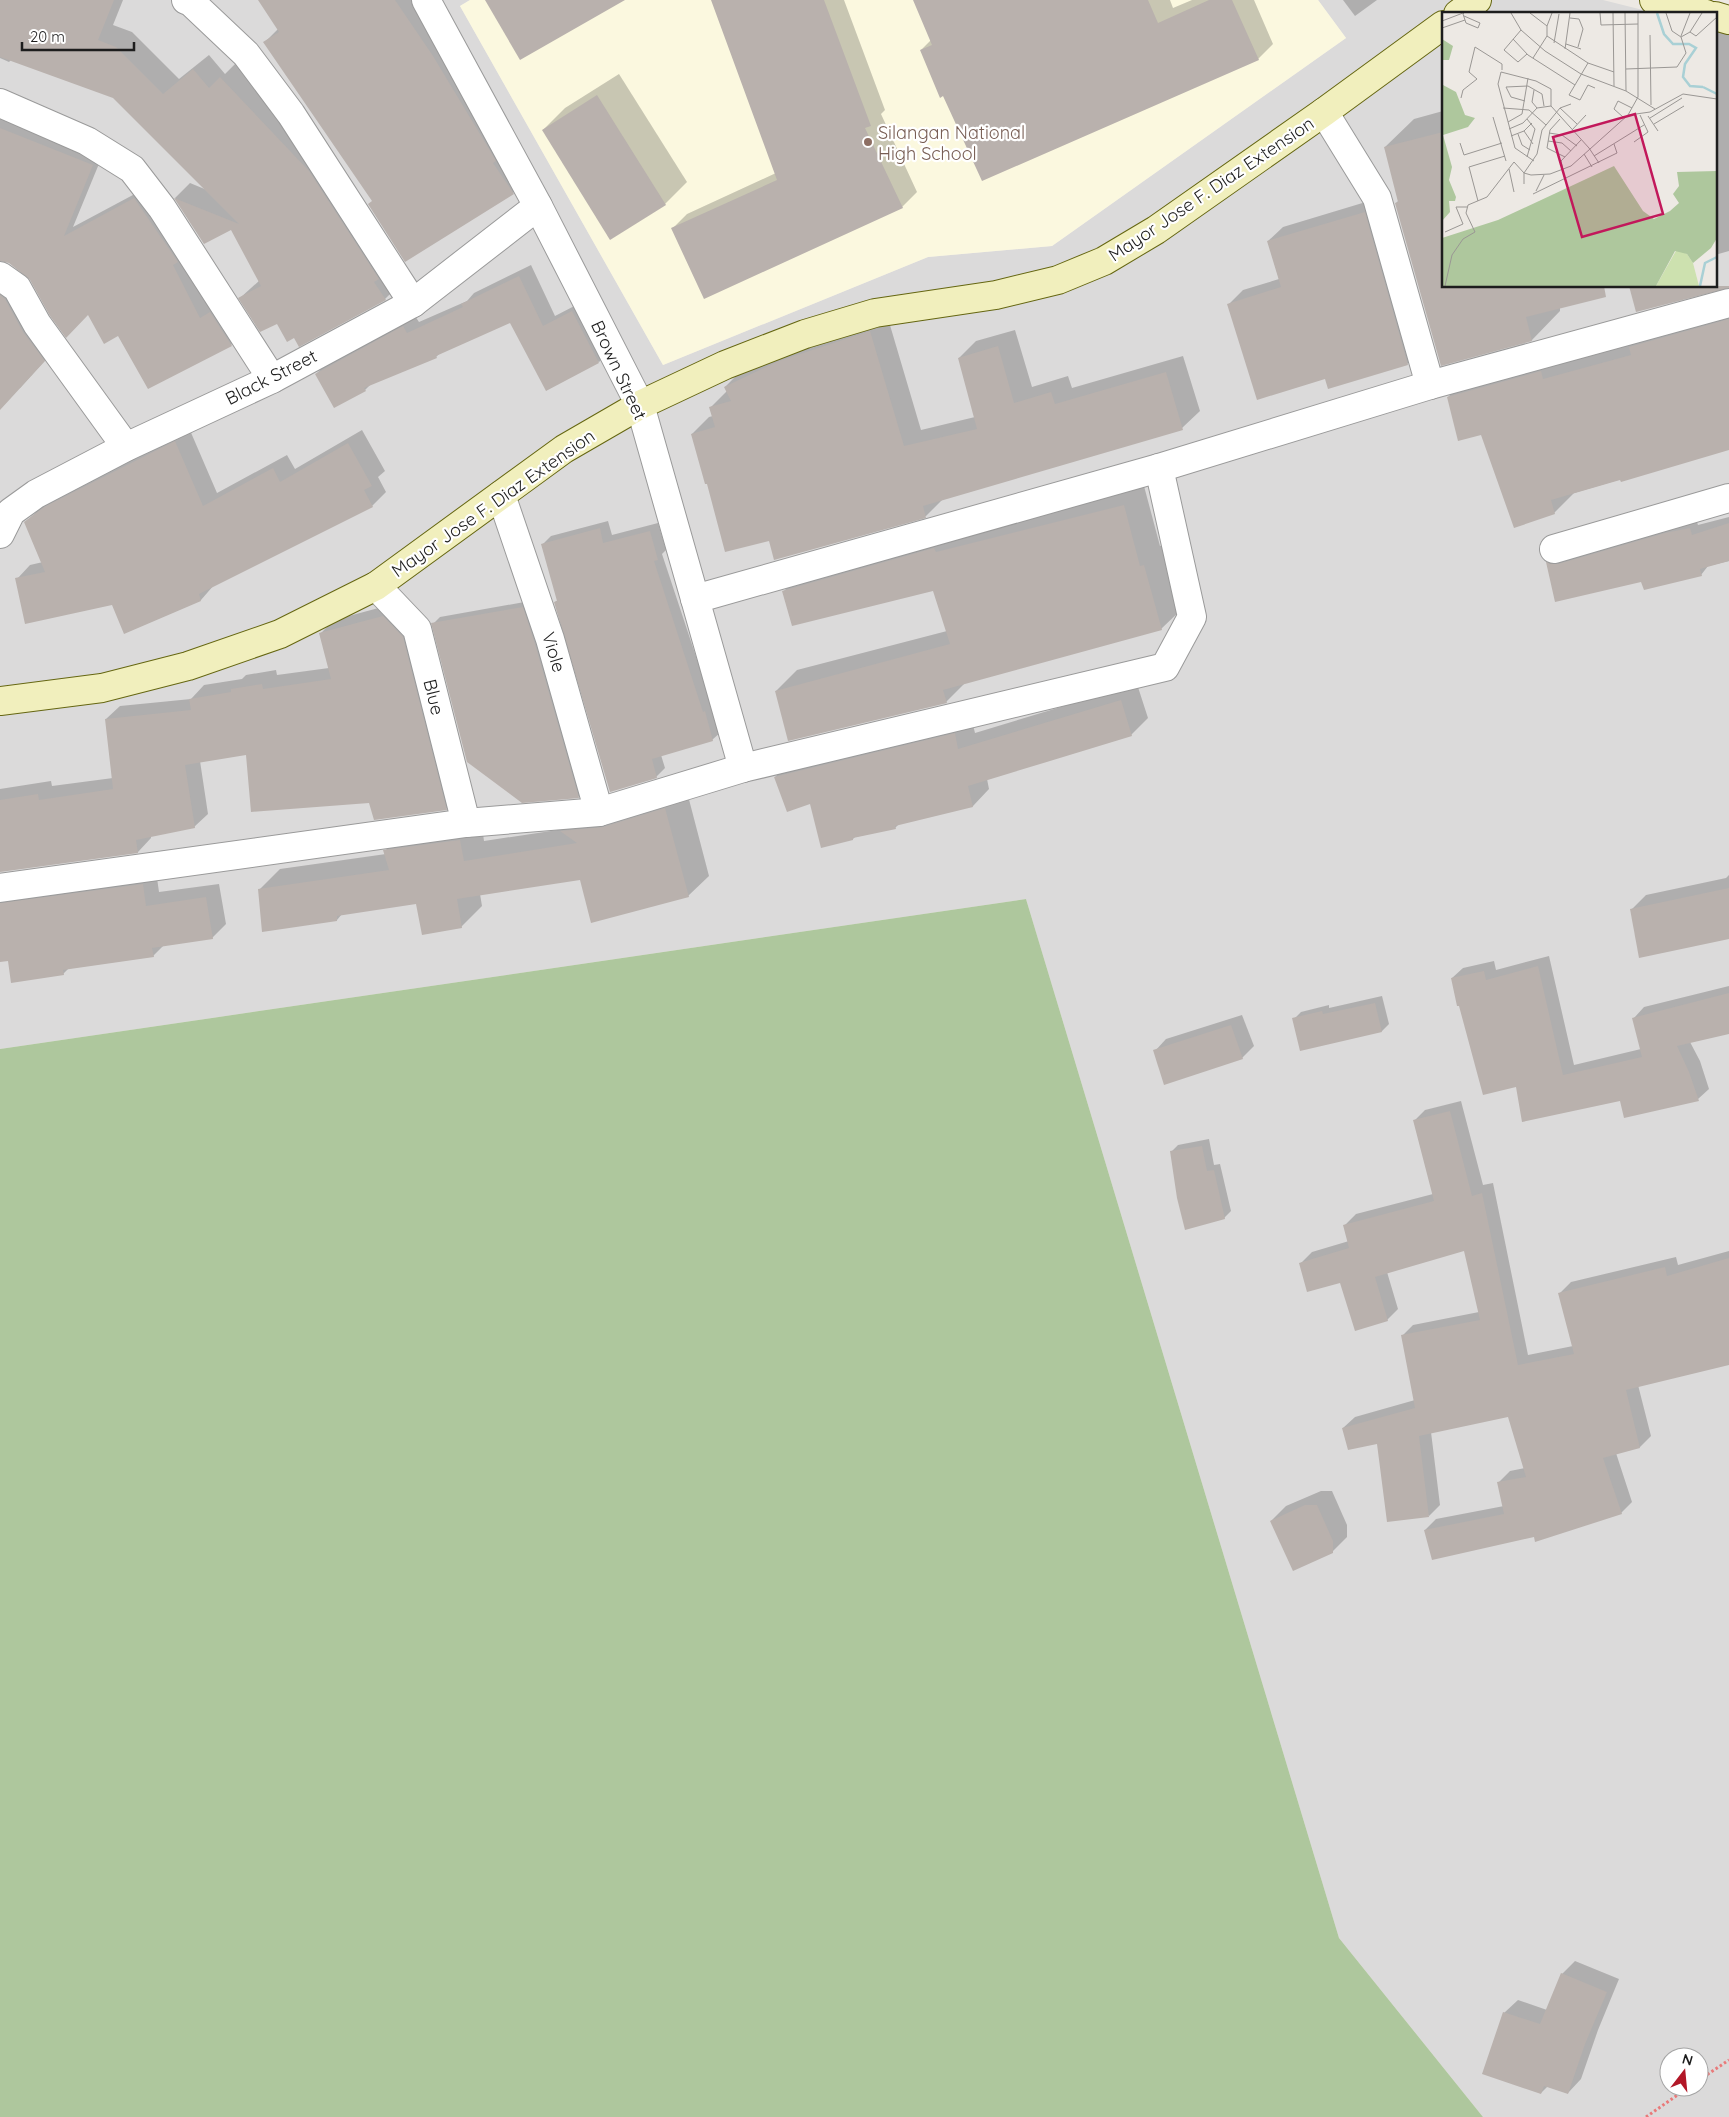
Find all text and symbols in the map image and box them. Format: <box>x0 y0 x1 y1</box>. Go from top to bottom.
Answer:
inset map <box>1442 12 1716 288</box>
scale bar <box>22 20 135 52</box>
text: 20 m <box>30 27 65 46</box>
street label: Mayor Jose F. Diaz Extension <box>1104 112 1318 266</box>
place label: Silangan National High School <box>878 121 1025 165</box>
marker: Silangan National High School <box>862 136 874 148</box>
street label: Brown Street <box>586 317 652 423</box>
street label: Black Street <box>221 344 321 410</box>
street label: Mayor Jose F. Diaz Extension <box>387 424 599 582</box>
street label: Viole <box>537 629 571 675</box>
street label: Blue <box>418 677 450 717</box>
north arrow <box>1659 2047 1709 2097</box>
text: N <box>1680 2049 1695 2070</box>

